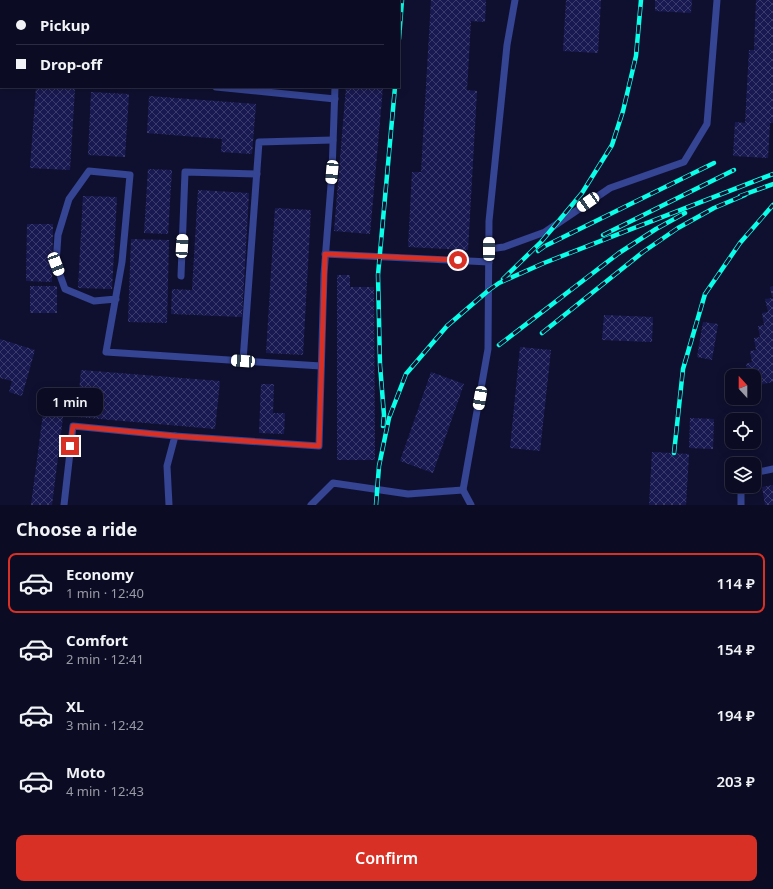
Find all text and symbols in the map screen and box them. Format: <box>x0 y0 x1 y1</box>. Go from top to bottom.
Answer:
text: Pickup <box>40 15 90 35</box>
text: Drop-off <box>40 54 102 74</box>
car <box>325 160 339 184</box>
car <box>575 190 601 214</box>
car <box>175 234 189 258</box>
car <box>483 237 495 261</box>
car <box>46 251 66 277</box>
route start <box>449 251 467 269</box>
car <box>231 354 255 368</box>
north arrow <box>725 369 761 405</box>
map controls <box>725 369 761 493</box>
car <box>472 385 488 411</box>
callout: 1 min <box>37 388 103 416</box>
text: 1 min <box>52 393 88 411</box>
button: locate <box>725 413 761 449</box>
route end <box>61 437 79 455</box>
button: layers <box>725 457 761 493</box>
text: Choose a ride <box>16 517 137 541</box>
text: Economy <box>66 564 134 584</box>
icon: car <box>18 565 54 601</box>
text: 114 ₽ <box>716 573 755 593</box>
text: 1 min · 12:40 <box>66 584 144 602</box>
text: Comfort <box>66 630 128 650</box>
icon: car <box>18 631 54 667</box>
text: 154 ₽ <box>716 639 755 659</box>
text: 2 min · 12:41 <box>66 650 144 668</box>
text: XL <box>66 696 84 716</box>
icon: car <box>18 697 54 733</box>
text: 194 ₽ <box>716 705 755 725</box>
text: 3 min · 12:42 <box>66 716 144 734</box>
text: Moto <box>66 762 105 782</box>
icon: car <box>18 763 54 799</box>
text: 203 ₽ <box>716 771 755 791</box>
text: 4 min · 12:43 <box>66 782 144 800</box>
button: Confirm <box>16 835 757 881</box>

